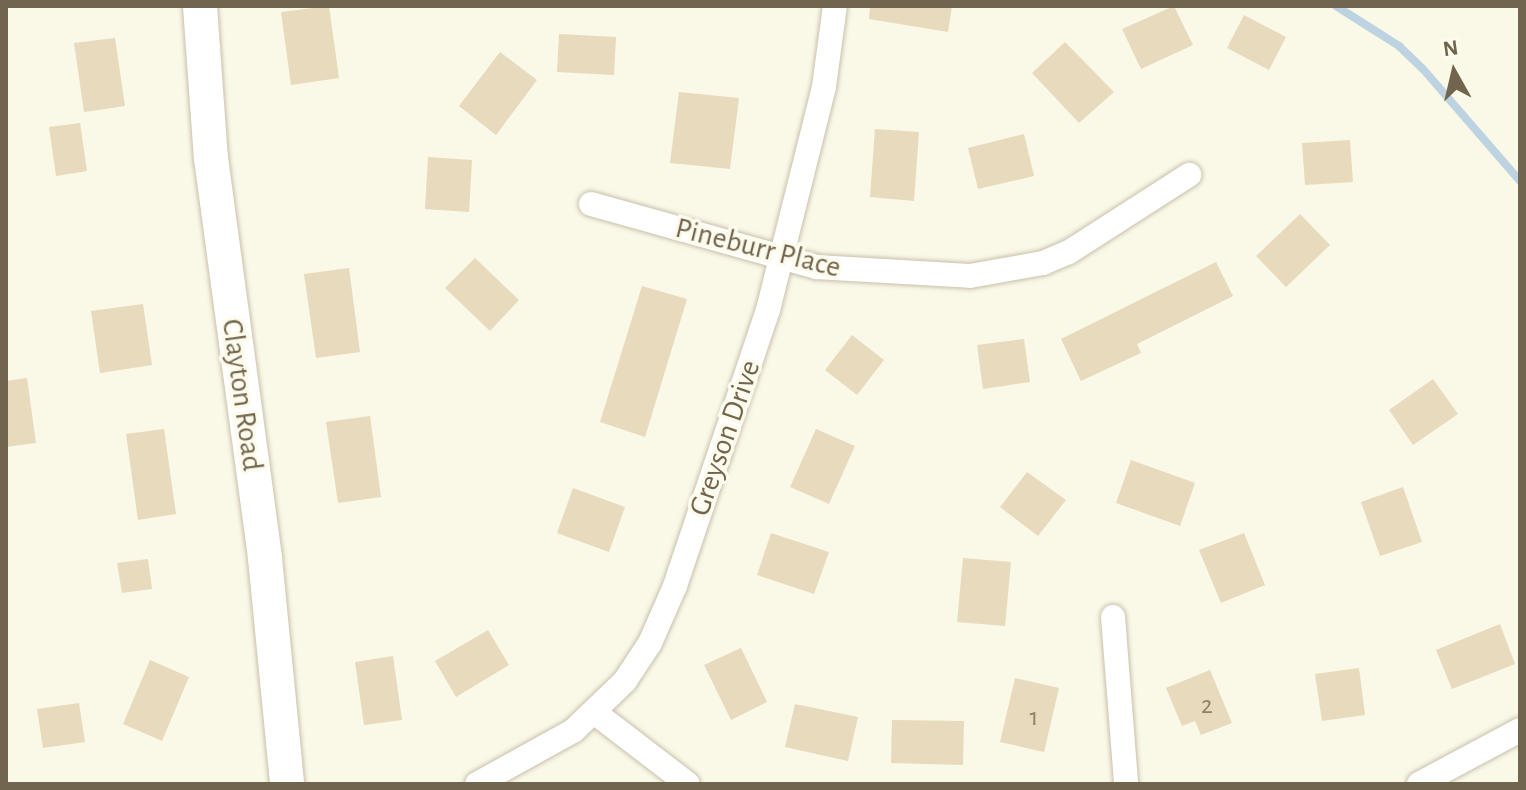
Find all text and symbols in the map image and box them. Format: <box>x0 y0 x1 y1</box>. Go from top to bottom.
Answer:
north arrow <box>1414 32 1494 112</box>
text: N <box>1442 36 1460 60</box>
street label: Pineburr Place <box>672 210 844 286</box>
street label: Clayton Road <box>214 317 270 473</box>
street label: Greyson Drive <box>682 356 768 520</box>
house number: 2 <box>1201 690 1213 722</box>
house number: 1 <box>1030 702 1038 734</box>

